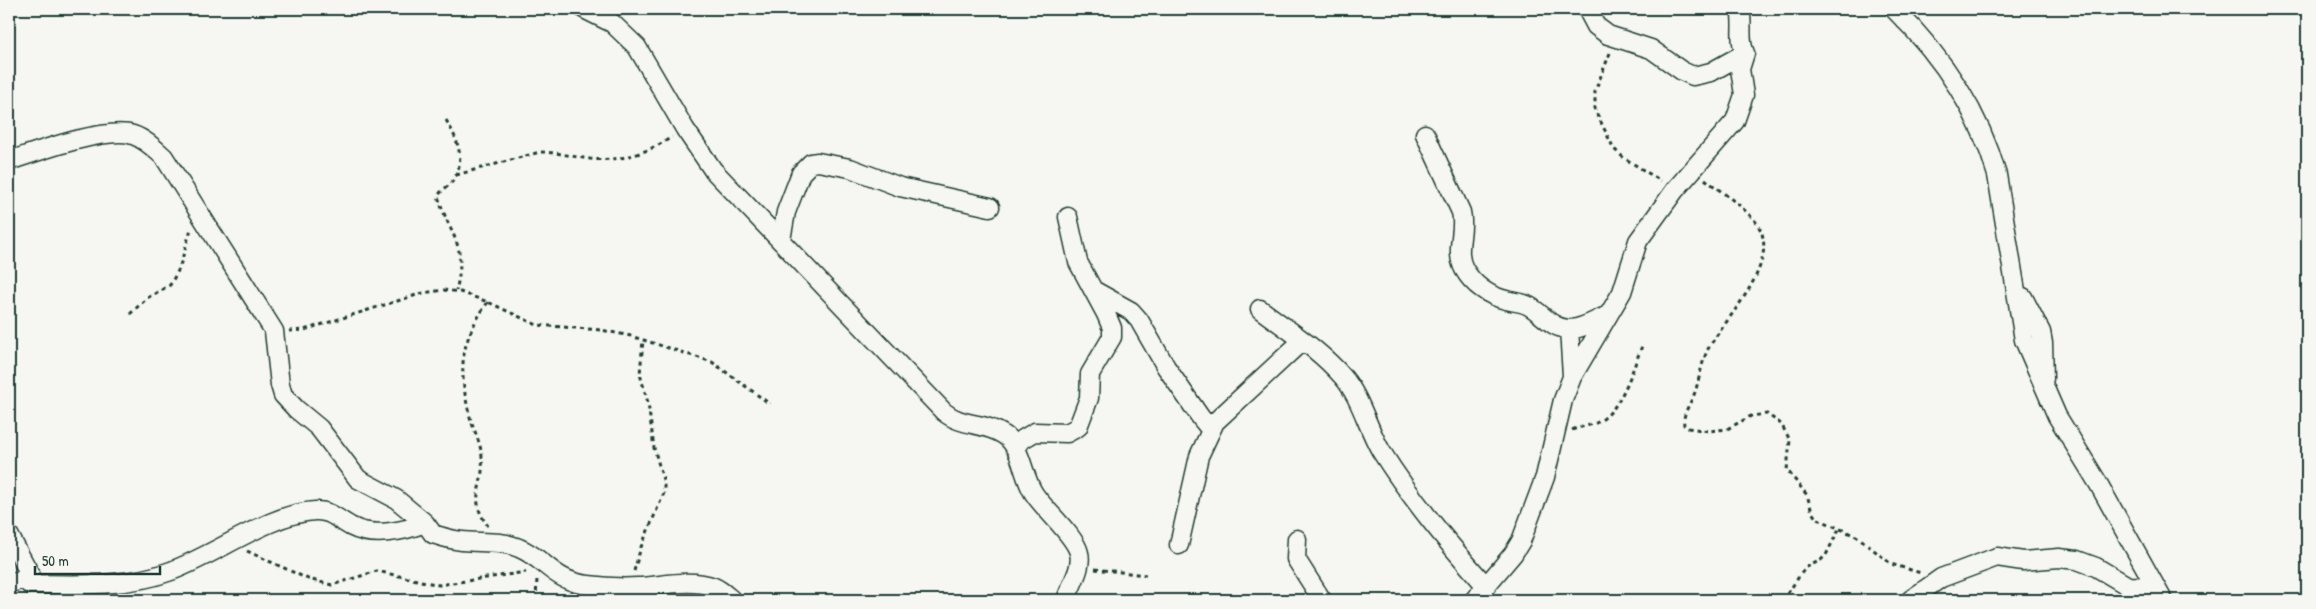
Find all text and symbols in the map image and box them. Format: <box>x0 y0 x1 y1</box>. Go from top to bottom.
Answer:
scale bar <box>35 544 160 576</box>
text: 50 m <box>42 550 69 571</box>

